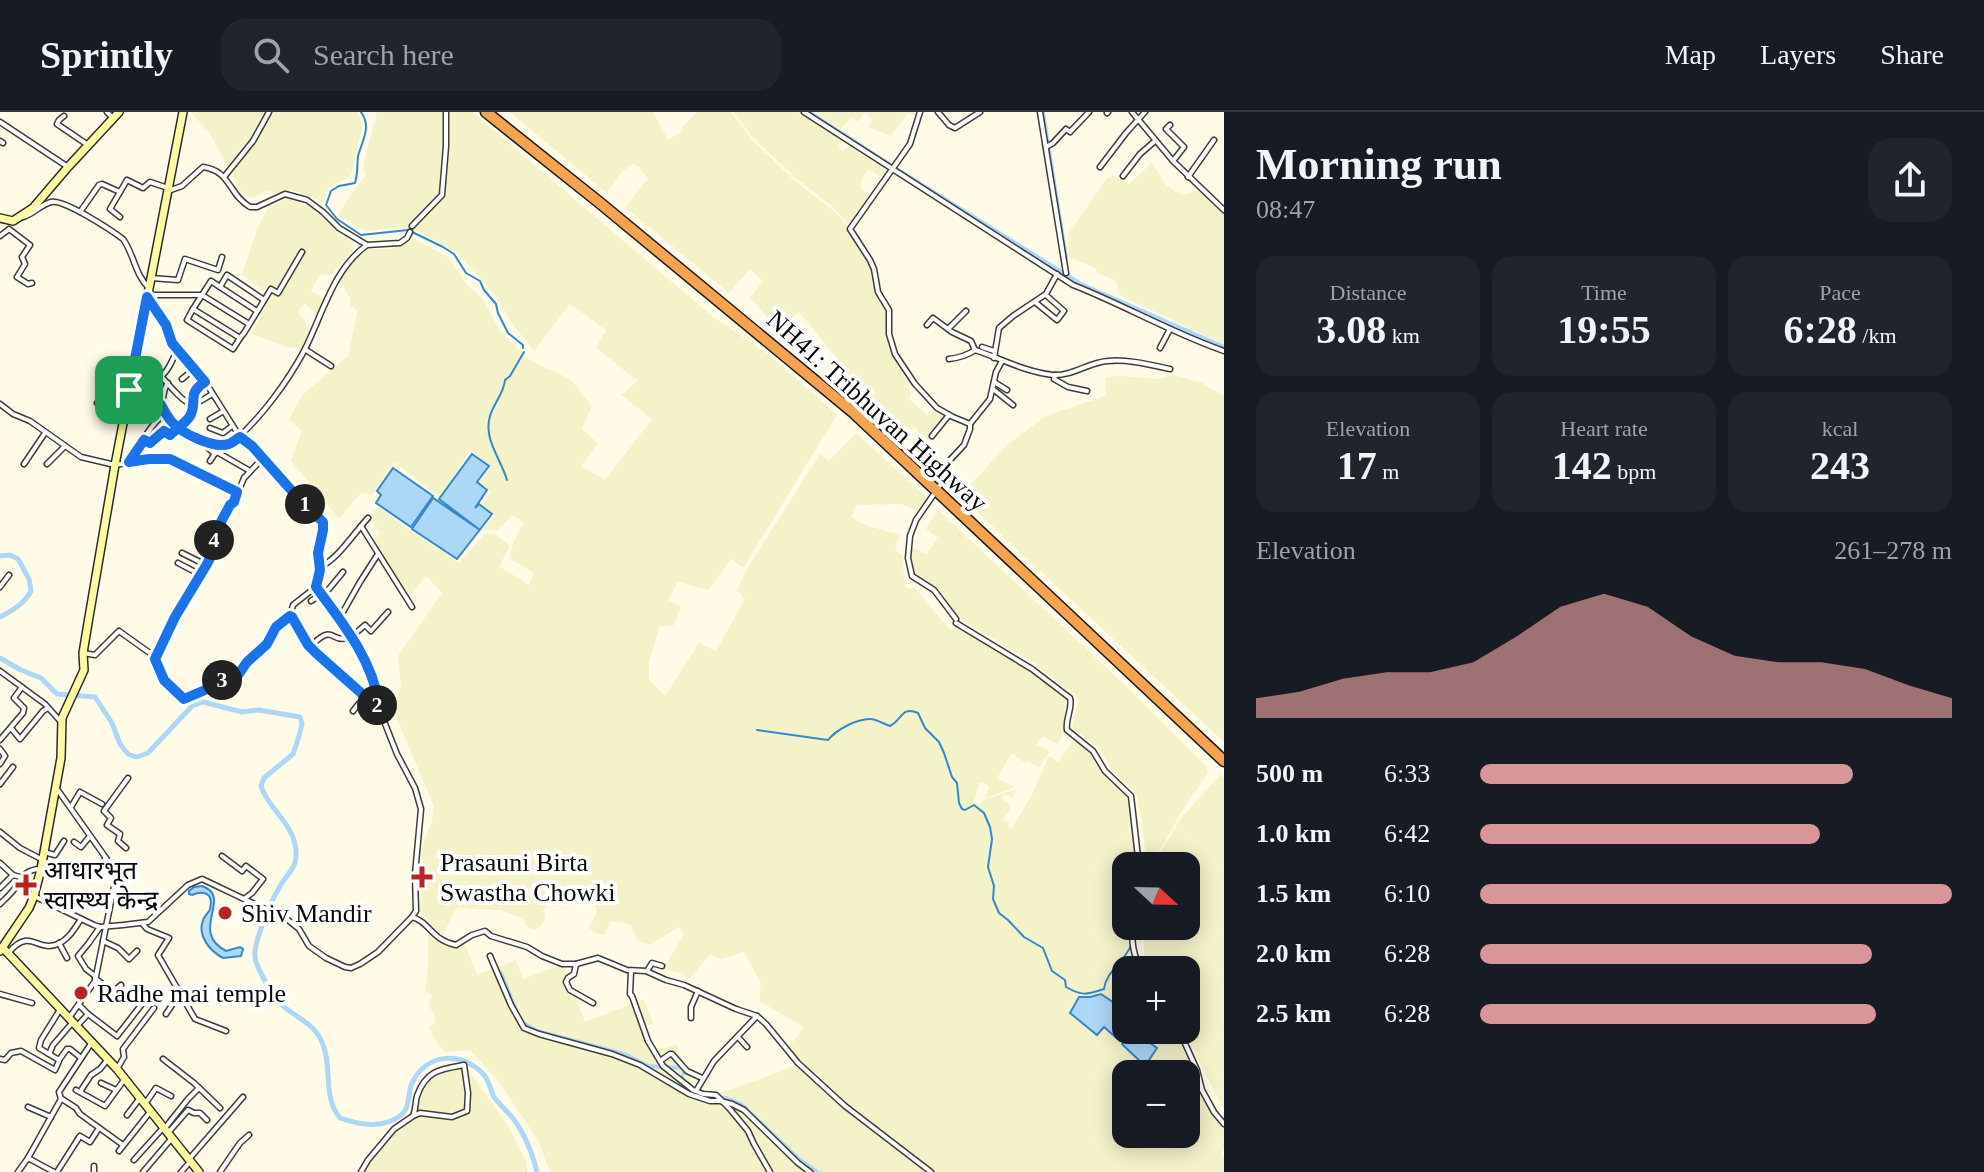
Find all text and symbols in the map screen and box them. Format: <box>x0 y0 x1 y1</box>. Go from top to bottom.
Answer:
search box <box>221 19 781 91</box>
icon: search <box>249 33 293 77</box>
text: Sprintly <box>40 34 173 76</box>
text: Search here <box>313 38 454 71</box>
text: Map <box>1665 39 1716 70</box>
text: Layers <box>1760 39 1836 70</box>
text: Share <box>1880 39 1944 70</box>
button: share <box>1868 138 1952 222</box>
text: Morning run <box>1256 140 1502 189</box>
text: 08:47 <box>1256 195 1315 224</box>
text: Distance <box>1330 280 1406 305</box>
text: Time <box>1581 280 1627 305</box>
text: Pace <box>1819 280 1861 305</box>
street label: NH41: Tribhuvan Highway <box>761 305 993 517</box>
text: 3.08 <box>1316 307 1386 352</box>
text: 19:55 <box>1557 307 1651 352</box>
text: 6:28 <box>1783 307 1857 352</box>
text: km <box>1386 323 1420 348</box>
text: /km <box>1857 323 1897 348</box>
pin <box>95 356 163 424</box>
icon: arrive <box>107 368 151 412</box>
text: Elevation <box>1326 416 1410 441</box>
text: Heart rate <box>1560 416 1648 441</box>
text: kcal <box>1822 416 1858 441</box>
text: 17 <box>1337 443 1377 488</box>
text: 142 <box>1552 443 1612 488</box>
text: 243 <box>1810 443 1870 488</box>
text: m <box>1377 459 1399 484</box>
text: bpm <box>1612 459 1656 484</box>
pin: 1 <box>285 484 325 524</box>
text: 1 <box>300 491 311 516</box>
pin: 4 <box>194 520 234 560</box>
text: 4 <box>209 527 220 552</box>
text: Elevation <box>1256 536 1356 565</box>
text: 261–278 m <box>1834 536 1952 565</box>
pin: 3 <box>202 660 242 700</box>
text: 3 <box>217 667 228 692</box>
pin: 2 <box>357 685 397 725</box>
text: 2 <box>372 692 383 717</box>
text: 500 m <box>1256 759 1323 788</box>
text: 6:33 <box>1384 759 1430 788</box>
text: 1.0 km <box>1256 819 1331 848</box>
text: 6:42 <box>1384 819 1430 848</box>
place label: Prasauni Birta Swastha Chowki <box>440 848 616 907</box>
north arrow <box>1112 852 1200 940</box>
map controls <box>1112 852 1200 1148</box>
place label: आधारभूत स्वास्थ्य केन्द्र <box>44 856 160 915</box>
marker: Prasauni Birta Swastha Chowki <box>411 866 433 888</box>
marker: आधारभूत स्वास्थ्य केन्द्र <box>15 874 37 896</box>
text: 1.5 km <box>1256 879 1331 908</box>
text: 6:10 <box>1384 879 1430 908</box>
place label: Shiv Mandir <box>241 899 372 928</box>
marker: Shiv Mandir <box>216 904 234 922</box>
text: 2.0 km <box>1256 939 1331 968</box>
text: 6:28 <box>1384 939 1430 968</box>
button: + <box>1112 956 1200 1044</box>
place label: Radhe mai temple <box>97 979 286 1008</box>
marker: Radhe mai temple <box>72 984 90 1002</box>
text: 2.5 km <box>1256 999 1331 1028</box>
text: 6:28 <box>1384 999 1430 1028</box>
button: − <box>1112 1060 1200 1148</box>

